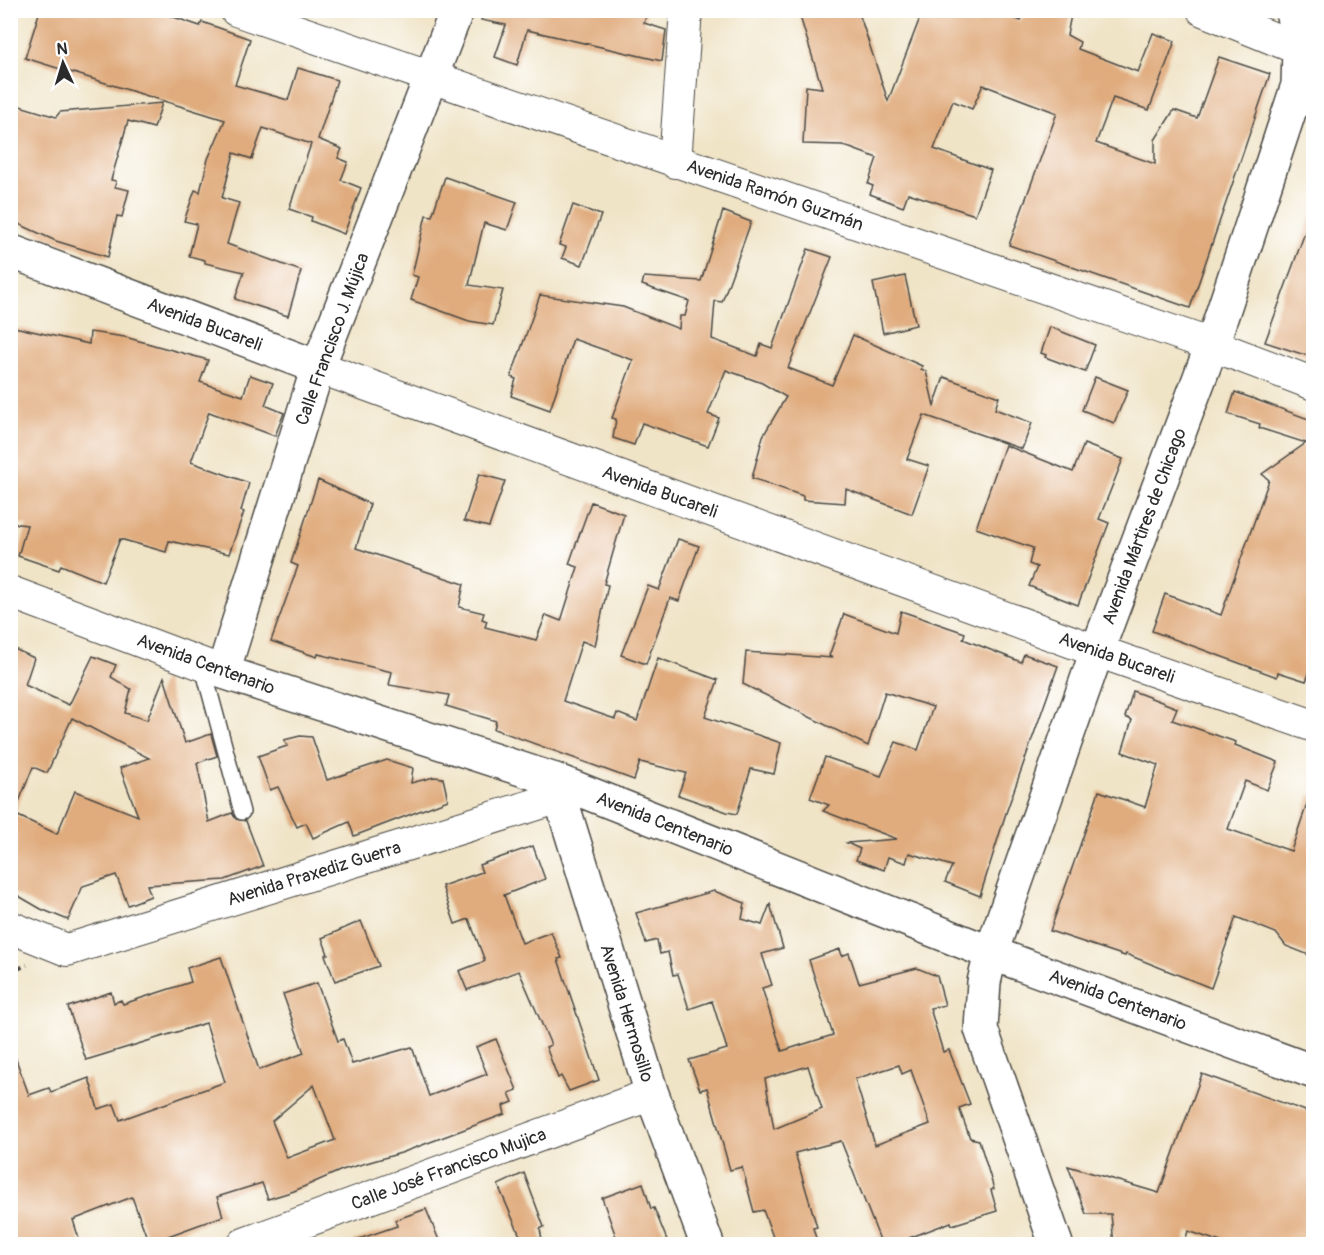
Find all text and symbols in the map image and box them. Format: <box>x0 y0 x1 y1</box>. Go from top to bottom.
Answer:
north arrow <box>33 33 93 93</box>
text: N <box>56 39 68 59</box>
street label: Avenida Ramón Guzmán <box>683 155 866 237</box>
street label: Calle Francisco J. Mújica <box>291 250 374 429</box>
street label: Avenida Bucareli <box>144 293 265 357</box>
street label: Avenida Mártires de Chicago <box>1097 425 1192 628</box>
street label: Avenida Bucareli <box>599 461 721 524</box>
street label: Avenida Bucareli <box>1056 627 1177 689</box>
street label: Avenida Centenario <box>134 629 278 700</box>
street label: Avenida Centenario <box>593 787 737 862</box>
street label: Avenida Praxediz Guerra <box>224 836 404 912</box>
street label: Avenida Hermosillo <box>594 942 659 1085</box>
street label: Avenida Centenario <box>1046 964 1190 1036</box>
street label: Calle José Francisco Mujica <box>348 1123 549 1216</box>

